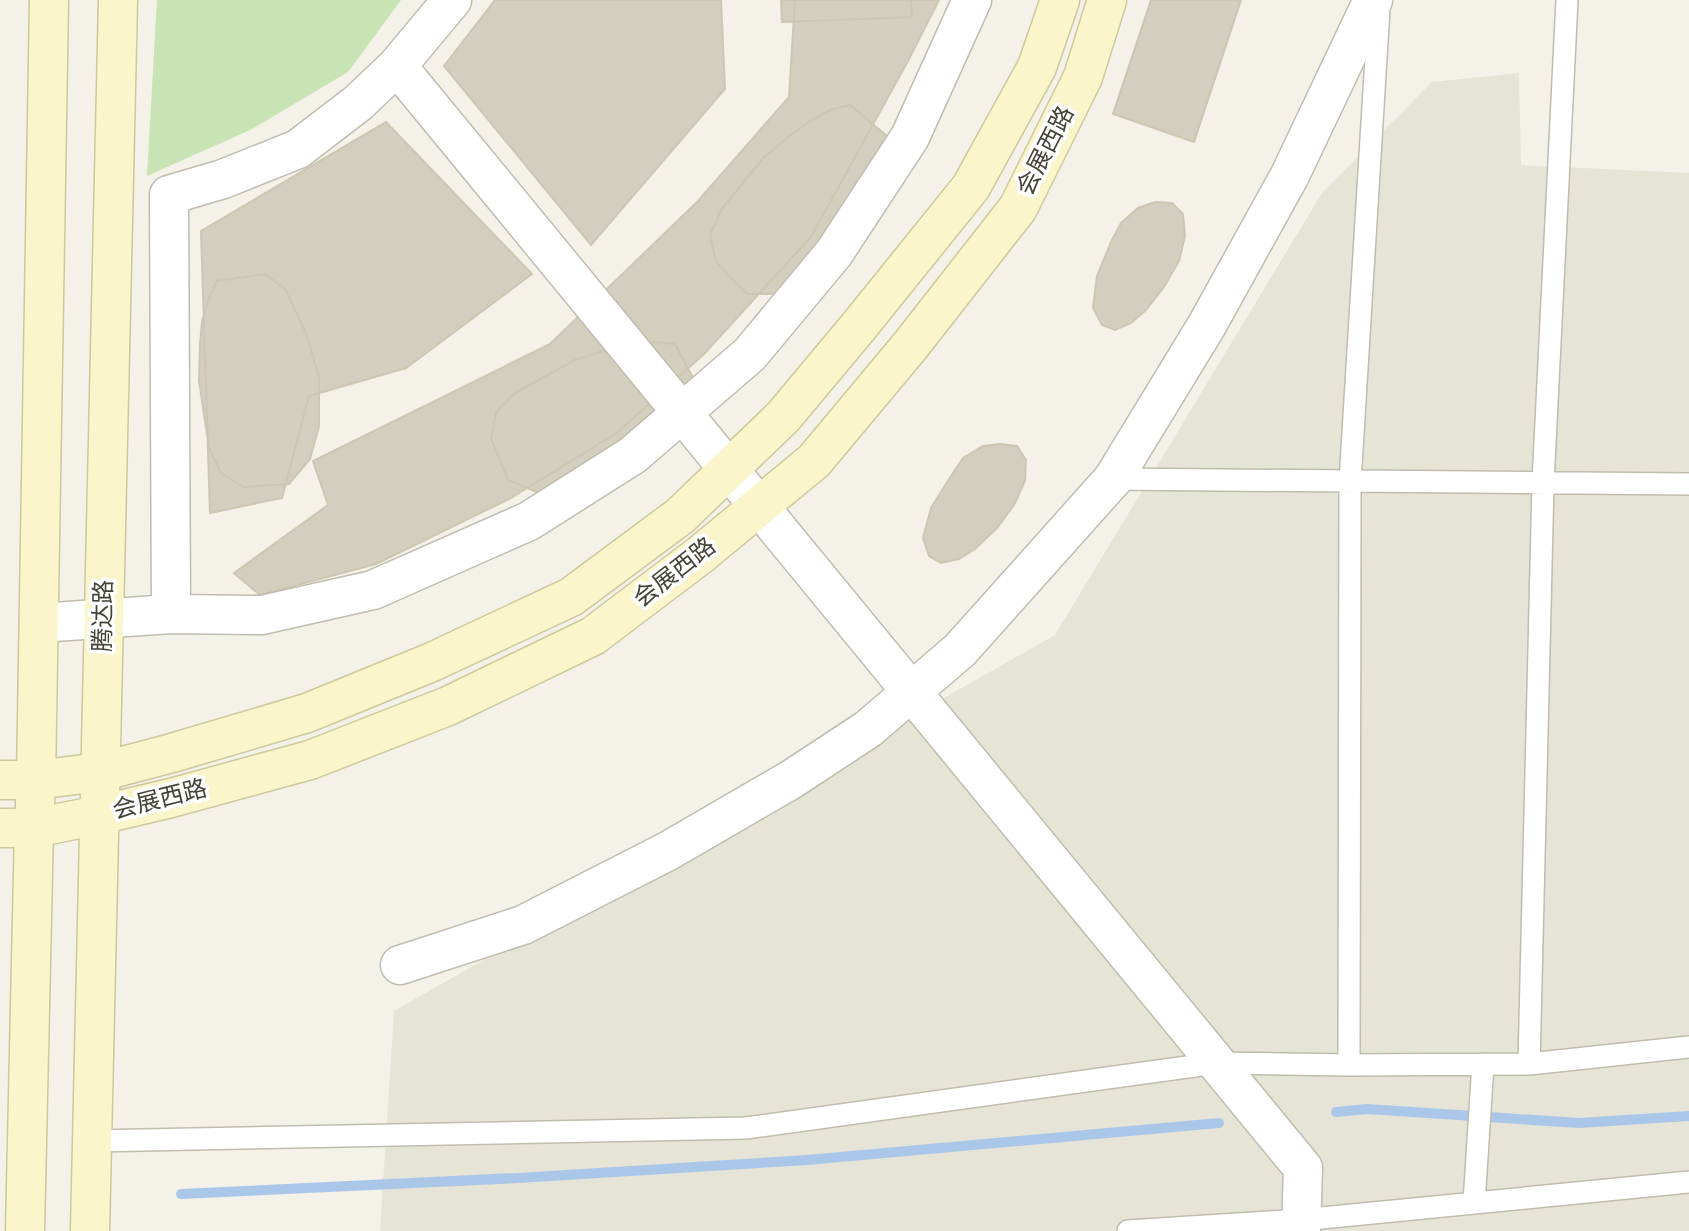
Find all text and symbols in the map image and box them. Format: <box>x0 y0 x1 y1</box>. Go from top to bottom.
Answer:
street label: 会展西路 <box>1012 102 1078 199</box>
street label: 会展西路 <box>629 532 720 612</box>
street label: 腾达路 <box>89 580 117 652</box>
street label: 会展西路 <box>110 775 209 823</box>

